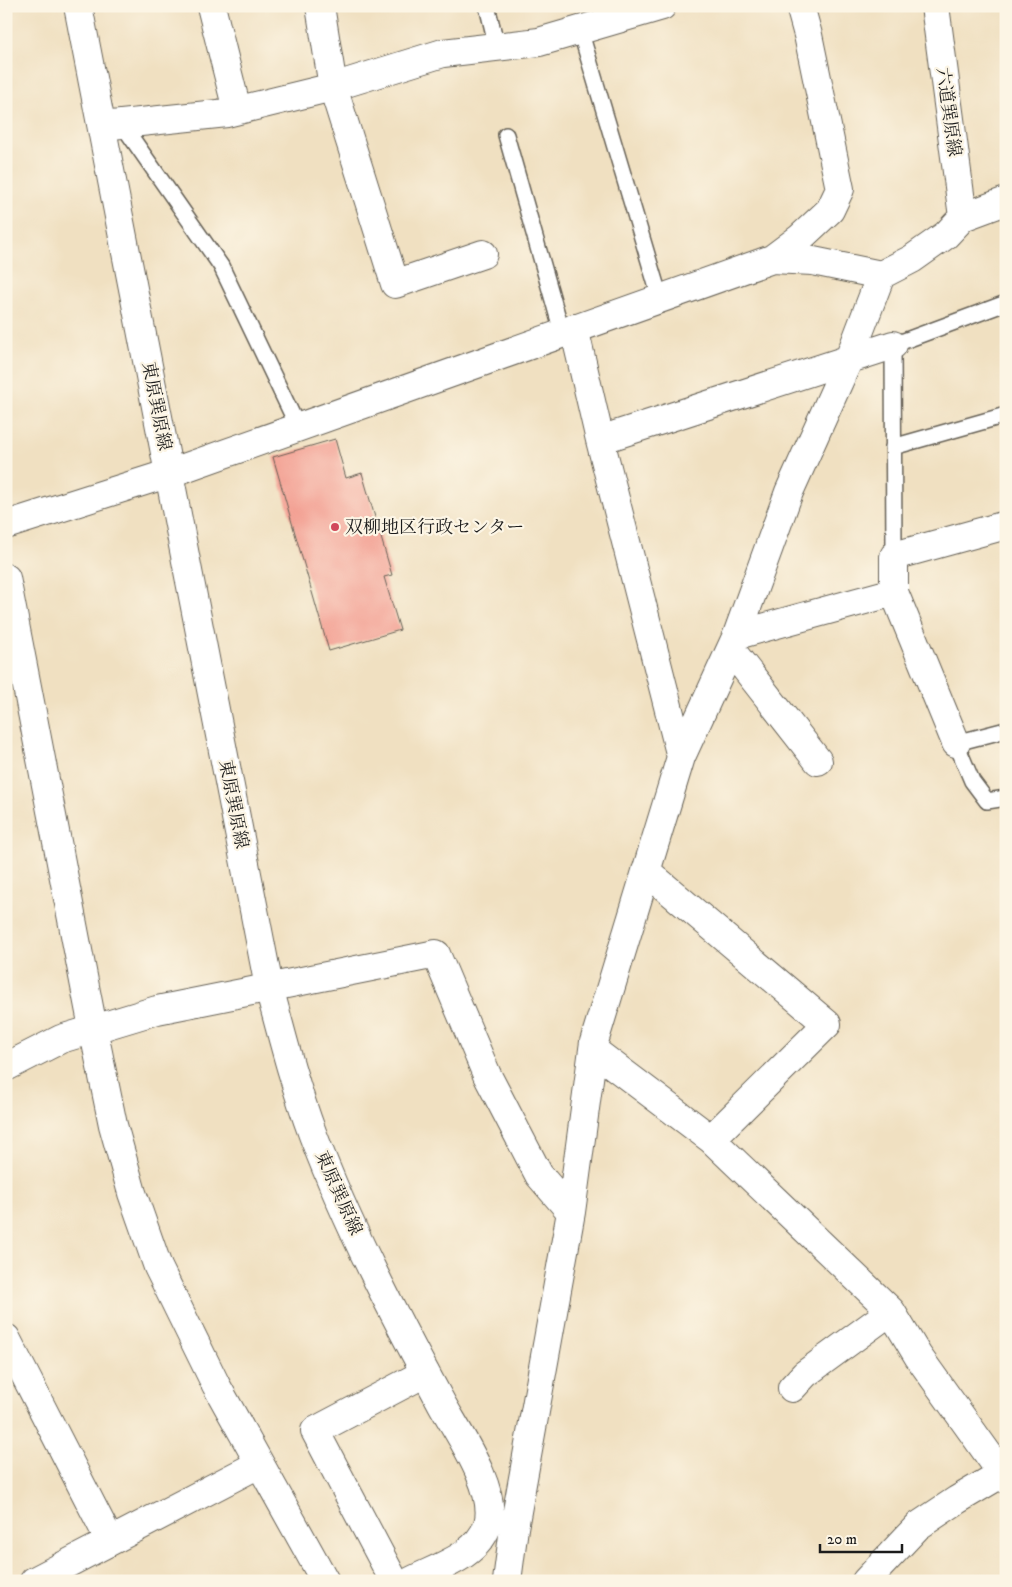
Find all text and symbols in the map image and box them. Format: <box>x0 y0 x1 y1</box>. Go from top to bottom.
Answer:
street label: 六道巽原線 <box>931 66 965 158</box>
street label: 東原巽原線 <box>137 360 175 452</box>
place label: 双柳地区行政センター <box>345 517 524 539</box>
marker: 双柳地区行政センター <box>329 521 341 533</box>
street label: 東原巽原線 <box>214 758 252 850</box>
street label: 東原巽原線 <box>310 1148 366 1239</box>
scale bar <box>820 1522 902 1554</box>
text: 20 m <box>827 1530 857 1549</box>

